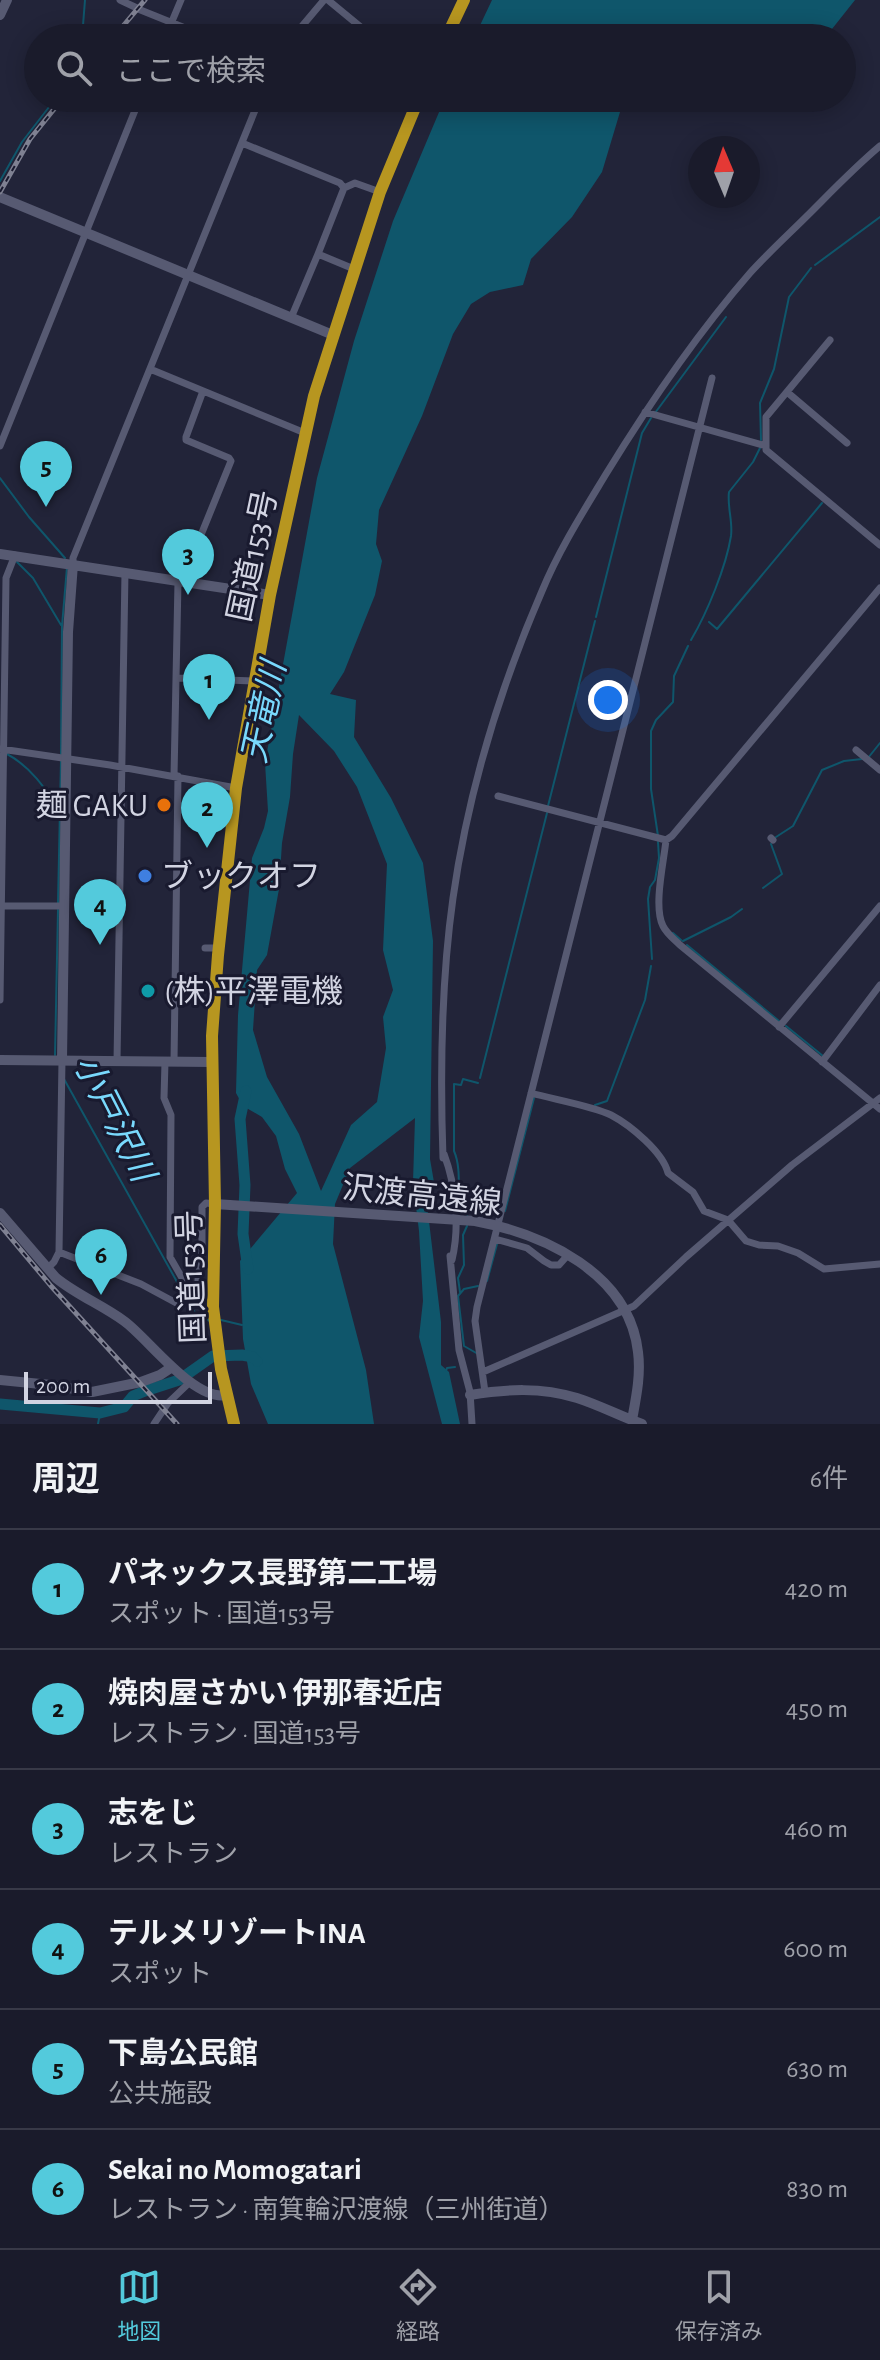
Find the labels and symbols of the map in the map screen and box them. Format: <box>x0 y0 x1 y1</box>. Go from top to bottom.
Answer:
north arrow <box>688 136 760 208</box>
pin: 5 <box>20 441 72 507</box>
street label: 国道153号 <box>221 487 283 625</box>
pin: 3 <box>162 529 214 595</box>
pin: 1 <box>183 654 235 720</box>
water label: 天竜川 <box>236 656 293 766</box>
your location <box>588 680 628 720</box>
pin: 2 <box>181 782 233 848</box>
place label: 麺 GAKU <box>35 789 148 822</box>
marker: 麺 GAKU <box>155 796 173 814</box>
place label: ブックオフ <box>161 859 321 893</box>
marker: ブックオフ <box>136 867 154 885</box>
pin: 4 <box>74 879 126 945</box>
place label: (株)平澤電機 <box>164 975 343 1008</box>
marker: (株)平澤電機 <box>139 982 157 1000</box>
water label: 小戸沢川 <box>67 1050 162 1190</box>
street label: 沢渡高遠線 <box>341 1170 503 1220</box>
street label: 国道153号 <box>172 1210 210 1344</box>
pin: 6 <box>75 1229 127 1295</box>
scale bar <box>24 1368 212 1404</box>

